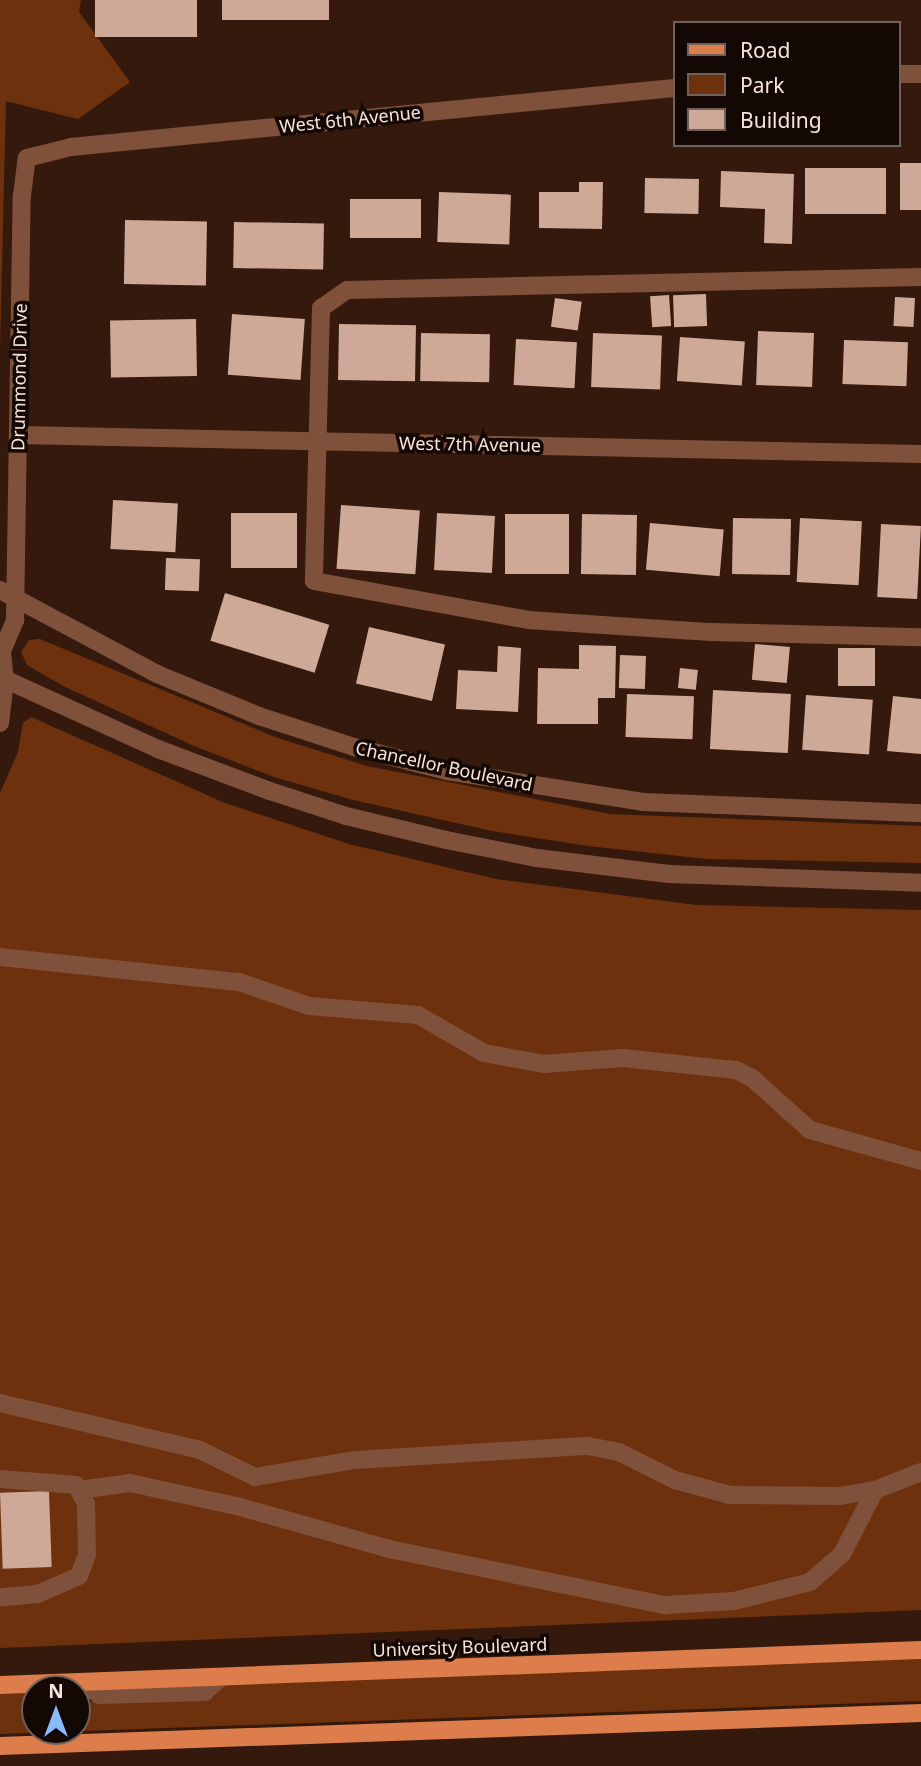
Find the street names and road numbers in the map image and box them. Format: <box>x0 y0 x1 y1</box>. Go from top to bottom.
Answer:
street label: West 6th Avenue <box>278 101 422 137</box>
street label: Drummond Drive <box>7 303 31 451</box>
street label: West 7th Avenue <box>399 432 541 456</box>
street label: Chancellor Boulevard <box>354 737 534 795</box>
street label: University Boulevard <box>372 1633 548 1661</box>

